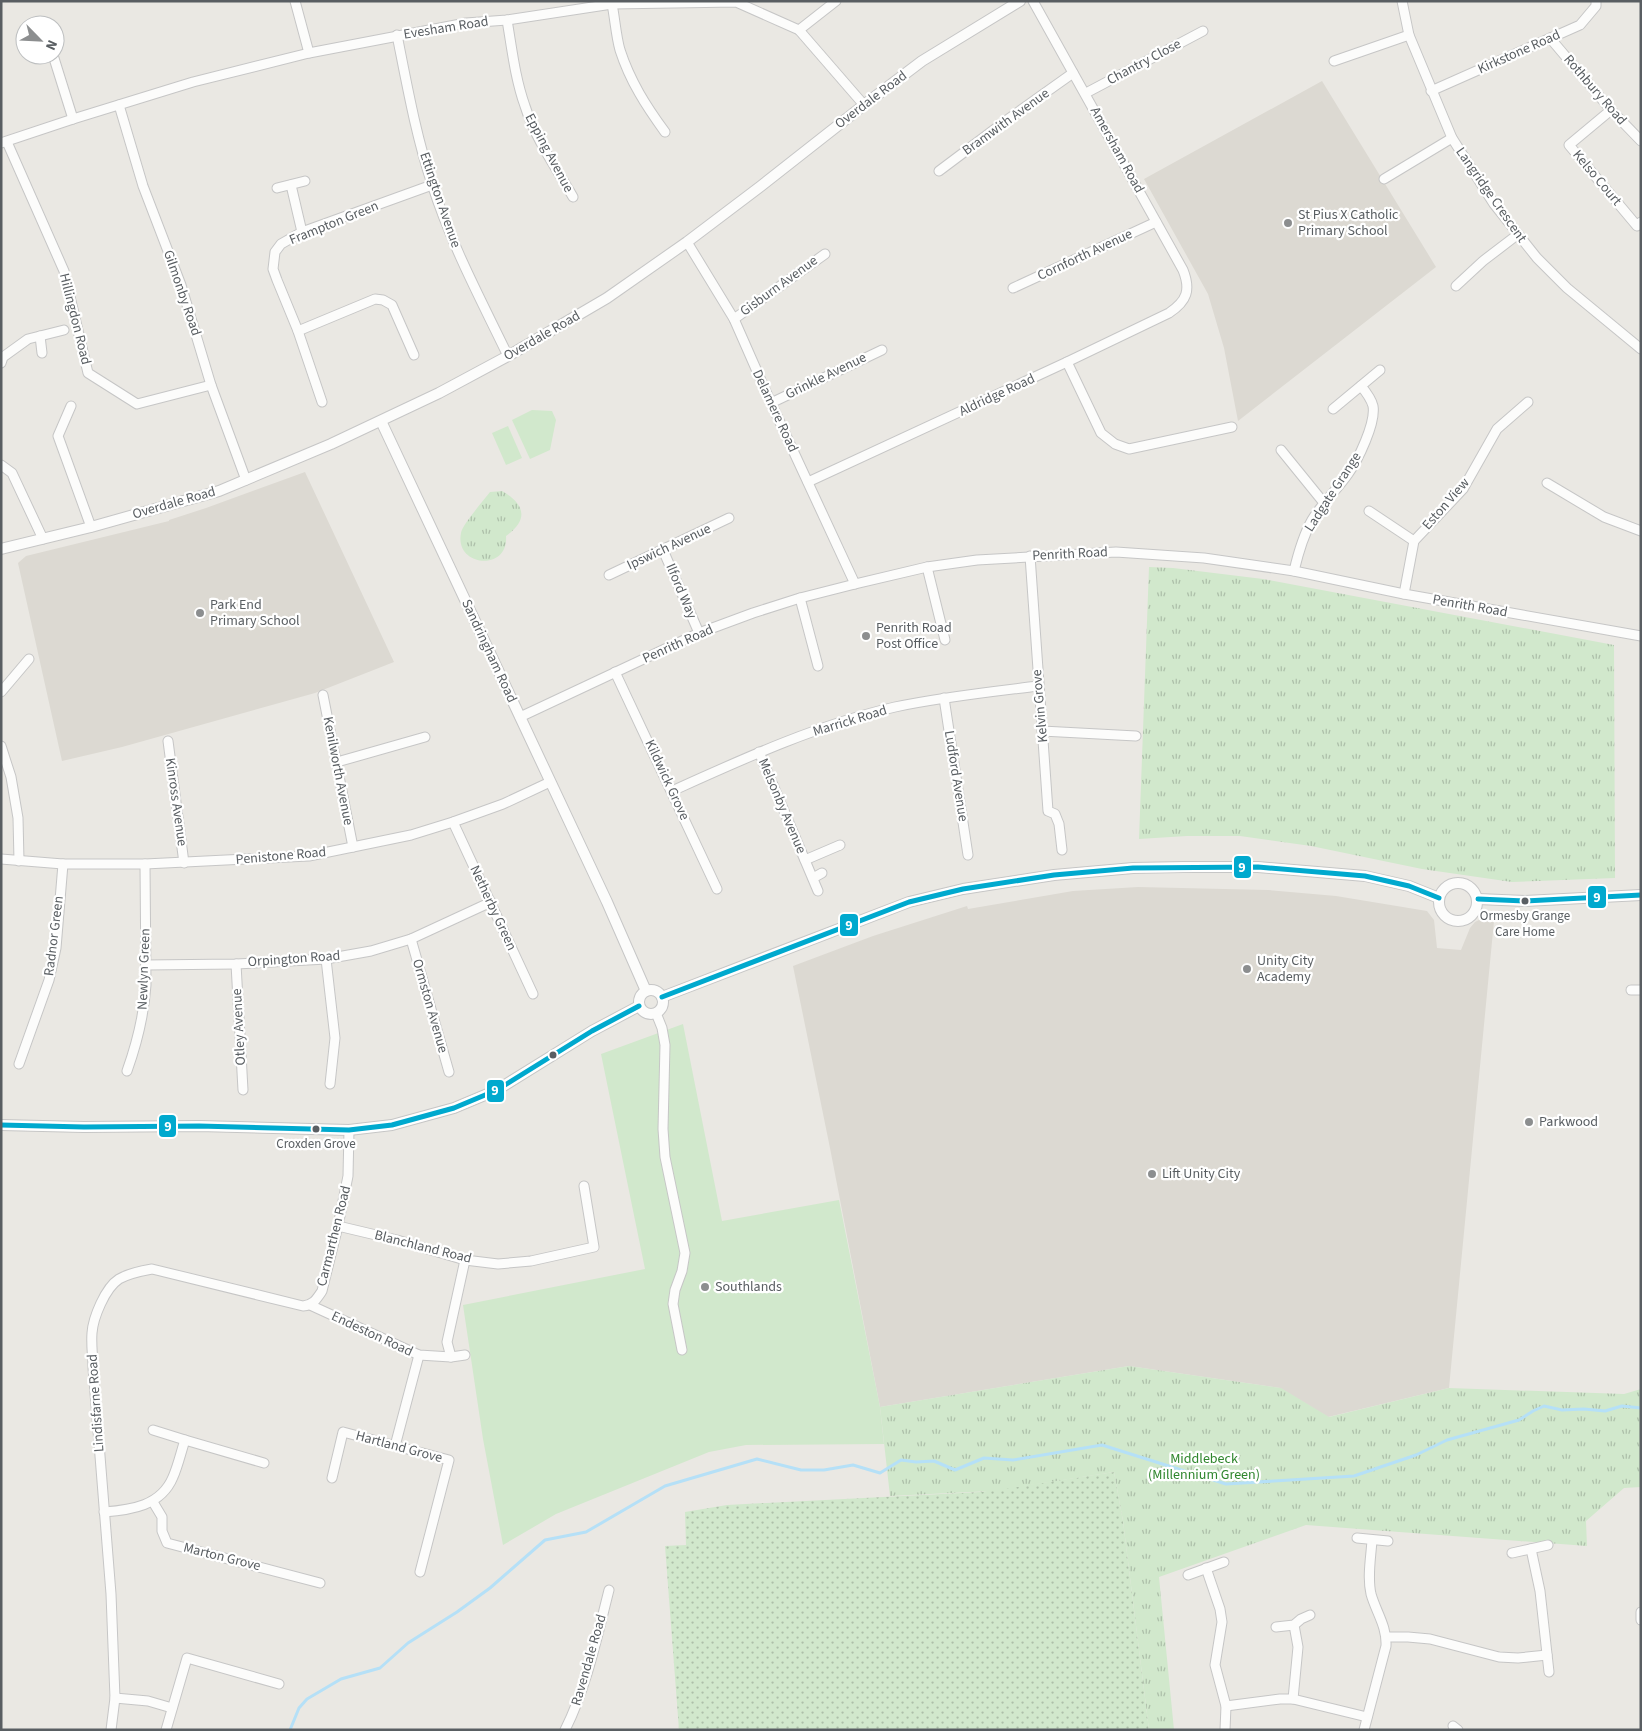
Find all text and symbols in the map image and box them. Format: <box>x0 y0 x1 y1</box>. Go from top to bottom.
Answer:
street label: Evesham Road <box>402 11 490 45</box>
north arrow <box>15 15 65 65</box>
street label: Kirkstone Road <box>1475 25 1563 79</box>
street label: Chantry Close <box>1103 34 1185 90</box>
text: N <box>40 37 62 53</box>
street label: Rothbury Road <box>1559 50 1631 130</box>
street label: Overdale Road <box>831 66 911 134</box>
street label: Bramwith Avenue <box>958 84 1054 160</box>
street label: Amersham Road <box>1085 103 1149 197</box>
street label: Epping Avenue <box>520 110 578 196</box>
street label: Langridge Crescent <box>1451 143 1532 247</box>
street label: Kelso Court <box>1568 146 1627 211</box>
street label: Ettington Avenue <box>414 149 466 251</box>
street label: Frampton Green <box>286 196 382 250</box>
place label: St Pius X Catholic Primary School <box>1298 205 1399 241</box>
marker: St Pius X Catholic Primary School <box>1282 217 1294 229</box>
street label: Cornforth Avenue <box>1034 224 1136 286</box>
street label: Gilmonby Road <box>158 247 206 339</box>
street label: Gisburn Avenue <box>736 251 822 321</box>
street label: Hillingdon Road <box>54 271 96 367</box>
street label: Overdale Road <box>500 306 584 366</box>
street label: Grinkle Avenue <box>782 348 870 404</box>
street label: Delamere Road <box>747 366 803 456</box>
street label: Aldridge Road <box>956 369 1038 421</box>
street label: Ladgate Grange <box>1300 448 1366 536</box>
street label: Eston View <box>1418 474 1474 534</box>
street label: Overdale Road <box>130 482 218 524</box>
street label: Ipswich Avenue <box>624 519 714 575</box>
street label: Penrith Road <box>1032 542 1108 566</box>
street label: Ilford Way <box>660 560 702 622</box>
street label: Penrith Road <box>1431 590 1509 622</box>
place label: Park End Primary School <box>210 595 300 631</box>
street label: Sandringham Road <box>456 596 522 706</box>
marker: Park End Primary School <box>194 607 206 619</box>
place label: Penrith Road Post Office <box>876 618 952 654</box>
street label: Penrith Road <box>639 619 717 669</box>
marker: Penrith Road Post Office <box>860 630 872 642</box>
street label: Kelvin Grove <box>1027 669 1053 743</box>
street label: Marrick Road <box>810 700 890 742</box>
street label: Kenilworth Avenue <box>318 715 358 827</box>
street label: Ludford Avenue <box>939 729 973 823</box>
street label: Kildwick Grove <box>640 736 694 824</box>
street label: Melsonby Avenue <box>753 755 811 857</box>
street label: Kinross Avenue <box>160 756 192 848</box>
street label: Penistone Road <box>235 842 327 870</box>
line badge: 9 <box>1233 855 1252 879</box>
text: 9 <box>1238 858 1246 878</box>
street label: Netherby Green <box>465 862 521 954</box>
line badge: 9 <box>1587 885 1607 909</box>
text: 9 <box>1593 888 1601 908</box>
street label: Radnor Green <box>39 895 69 977</box>
marker: Ormesby Grange Care Home <box>1520 896 1530 906</box>
place label: Ormesby Grange Care Home <box>1480 907 1570 941</box>
line badge: 9 <box>839 913 859 937</box>
text: 9 <box>845 916 853 936</box>
street label: Newlyn Green <box>133 928 155 1010</box>
street label: Orpington Road <box>247 946 341 972</box>
place label: Unity City Academy <box>1257 951 1314 987</box>
street label: Ormston Avenue <box>407 957 453 1055</box>
marker: Unity City Academy <box>1241 963 1253 975</box>
street label: Otley Avenue <box>227 988 251 1066</box>
unlabelled marker <box>548 1050 558 1060</box>
line badge: 9 <box>486 1079 505 1103</box>
text: 9 <box>491 1081 499 1101</box>
place label: Parkwood <box>1539 1112 1598 1132</box>
line badge: 9 <box>158 1114 177 1138</box>
marker: Parkwood <box>1523 1116 1535 1128</box>
text: 9 <box>164 1117 172 1137</box>
marker: Croxden Grove <box>311 1124 321 1134</box>
place label: Croxden Grove <box>276 1135 356 1153</box>
place label: Lift Unity City <box>1162 1164 1241 1184</box>
marker: Lift Unity City <box>1146 1168 1158 1180</box>
street label: Carmarthen Road <box>312 1183 356 1289</box>
street label: Blanchland Road <box>372 1225 474 1269</box>
place label: Southlands <box>715 1277 782 1297</box>
marker: Southlands <box>699 1281 711 1293</box>
street label: Endeston Road <box>328 1306 416 1362</box>
street label: Lindisfarne Road <box>83 1353 109 1453</box>
street label: Hartland Grove <box>353 1426 445 1468</box>
park label: Middlebeck (Millennium Green) <box>1148 1449 1260 1485</box>
street label: Marton Grove <box>181 1538 263 1576</box>
street label: Ravendale Road <box>566 1612 612 1708</box>

